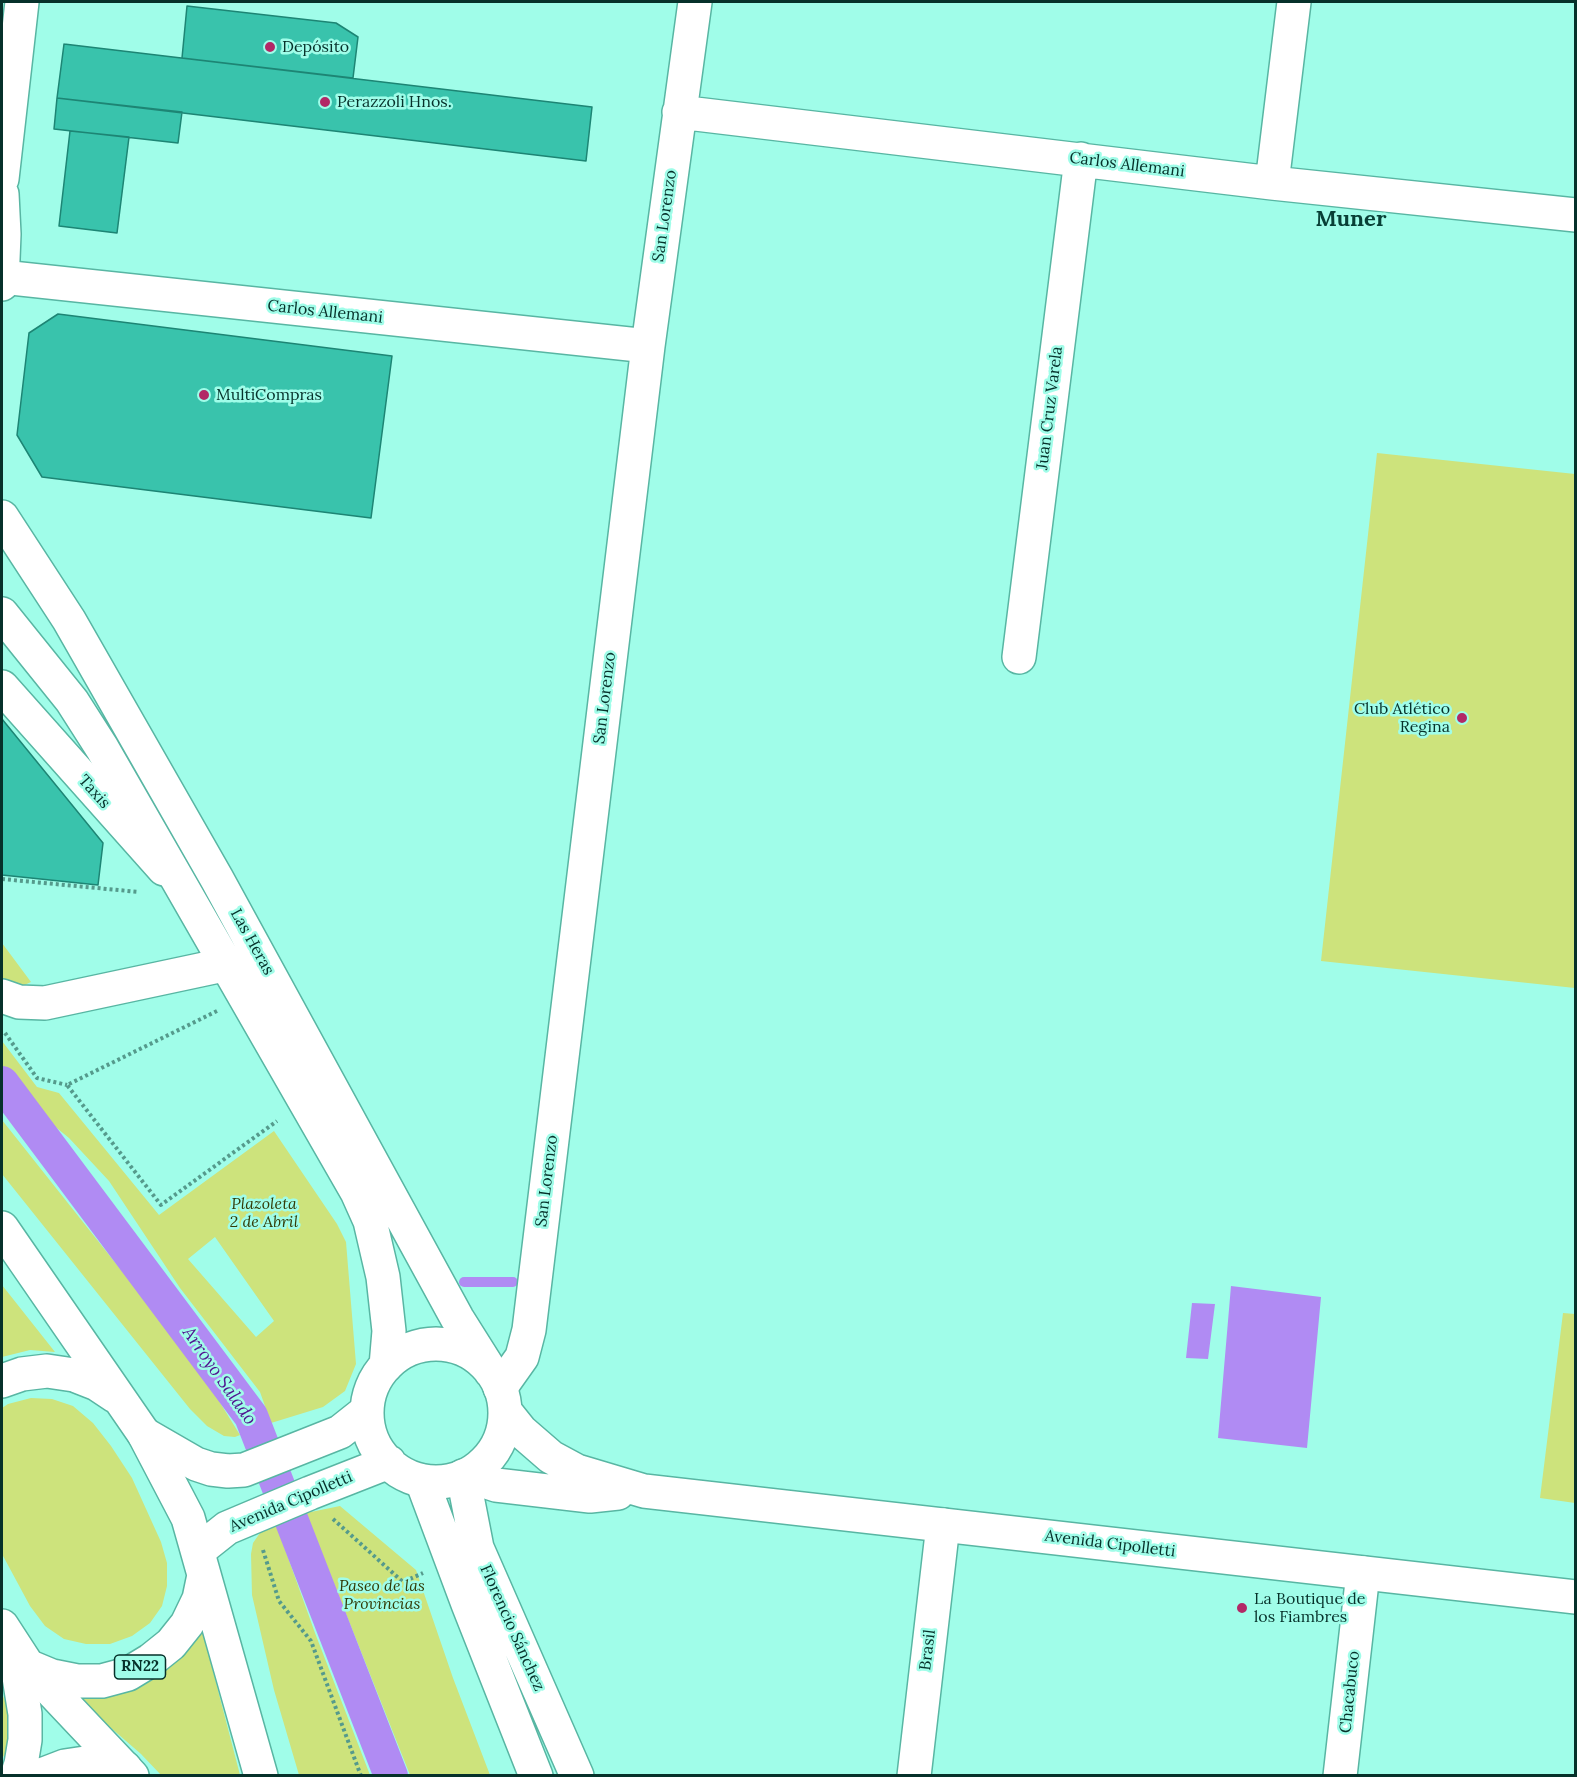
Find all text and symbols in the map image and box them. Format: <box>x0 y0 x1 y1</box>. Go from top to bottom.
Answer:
place label: Depósito <box>282 37 349 57</box>
marker: Depósito <box>263 40 277 54</box>
place label: Perazzoli Hnos. <box>337 92 452 112</box>
marker: Perazzoli Hnos. <box>318 95 332 109</box>
street label: Carlos Allemani <box>1068 148 1186 182</box>
street label: San Lorenzo <box>649 169 681 263</box>
district label: Muner <box>1316 207 1386 233</box>
street label: Carlos Allemani <box>266 296 384 328</box>
street label: Juan Cruz Varela <box>1033 345 1067 471</box>
place label: MultiCompras <box>216 385 322 405</box>
marker: MultiCompras <box>197 388 211 402</box>
street label: San Lorenzo <box>590 651 620 745</box>
place label: Club Atlético Regina <box>1354 699 1450 737</box>
marker: Club Atlético Regina <box>1455 711 1469 725</box>
street label: Taxis <box>74 771 114 813</box>
street label: Las Heras <box>226 906 278 978</box>
street label: San Lorenzo <box>532 1134 562 1228</box>
park label: Plazoleta 2 de Abril <box>230 1194 298 1232</box>
water label: Arroyo Salado <box>177 1323 261 1429</box>
street label: Avenida Cipolletti <box>227 1467 355 1537</box>
street label: Avenida Cipolletti <box>1044 1526 1176 1562</box>
street label: Florencio Sánchez <box>476 1562 548 1694</box>
park label: Paseo de las Provincias <box>339 1576 425 1614</box>
place label: La Boutique de los Fiambres <box>1254 1589 1366 1627</box>
marker: La Boutique de los Fiambres <box>1235 1601 1249 1615</box>
street label: Brasil <box>916 1628 940 1672</box>
street label: Chacabuco <box>1336 1650 1364 1734</box>
road number: RN22 <box>114 1655 166 1679</box>

